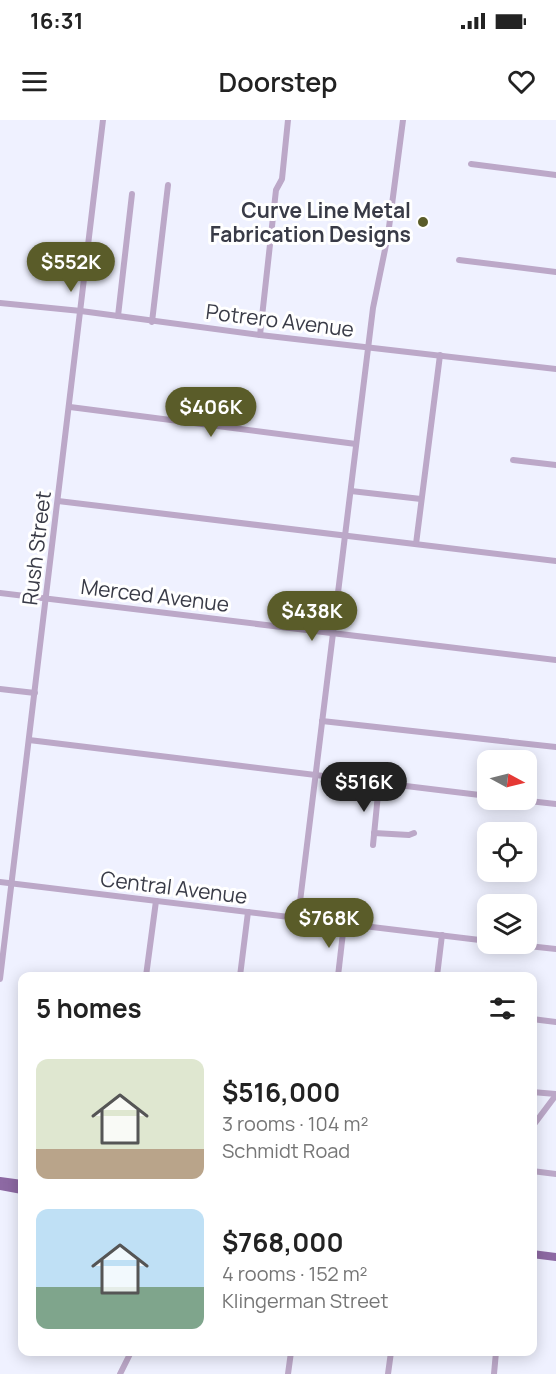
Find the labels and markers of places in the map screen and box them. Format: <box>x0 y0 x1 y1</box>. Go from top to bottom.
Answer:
place label: Curve Line Metal Fabrication Designs <box>210 196 411 248</box>
marker: Curve Line Metal Fabrication Designs <box>416 215 430 229</box>
pin: $552K <box>29 242 113 293</box>
pin: $406K <box>169 387 253 438</box>
pin: $438K <box>270 591 354 642</box>
pin: $516K <box>322 762 406 813</box>
pin: $768K <box>287 898 371 949</box>

